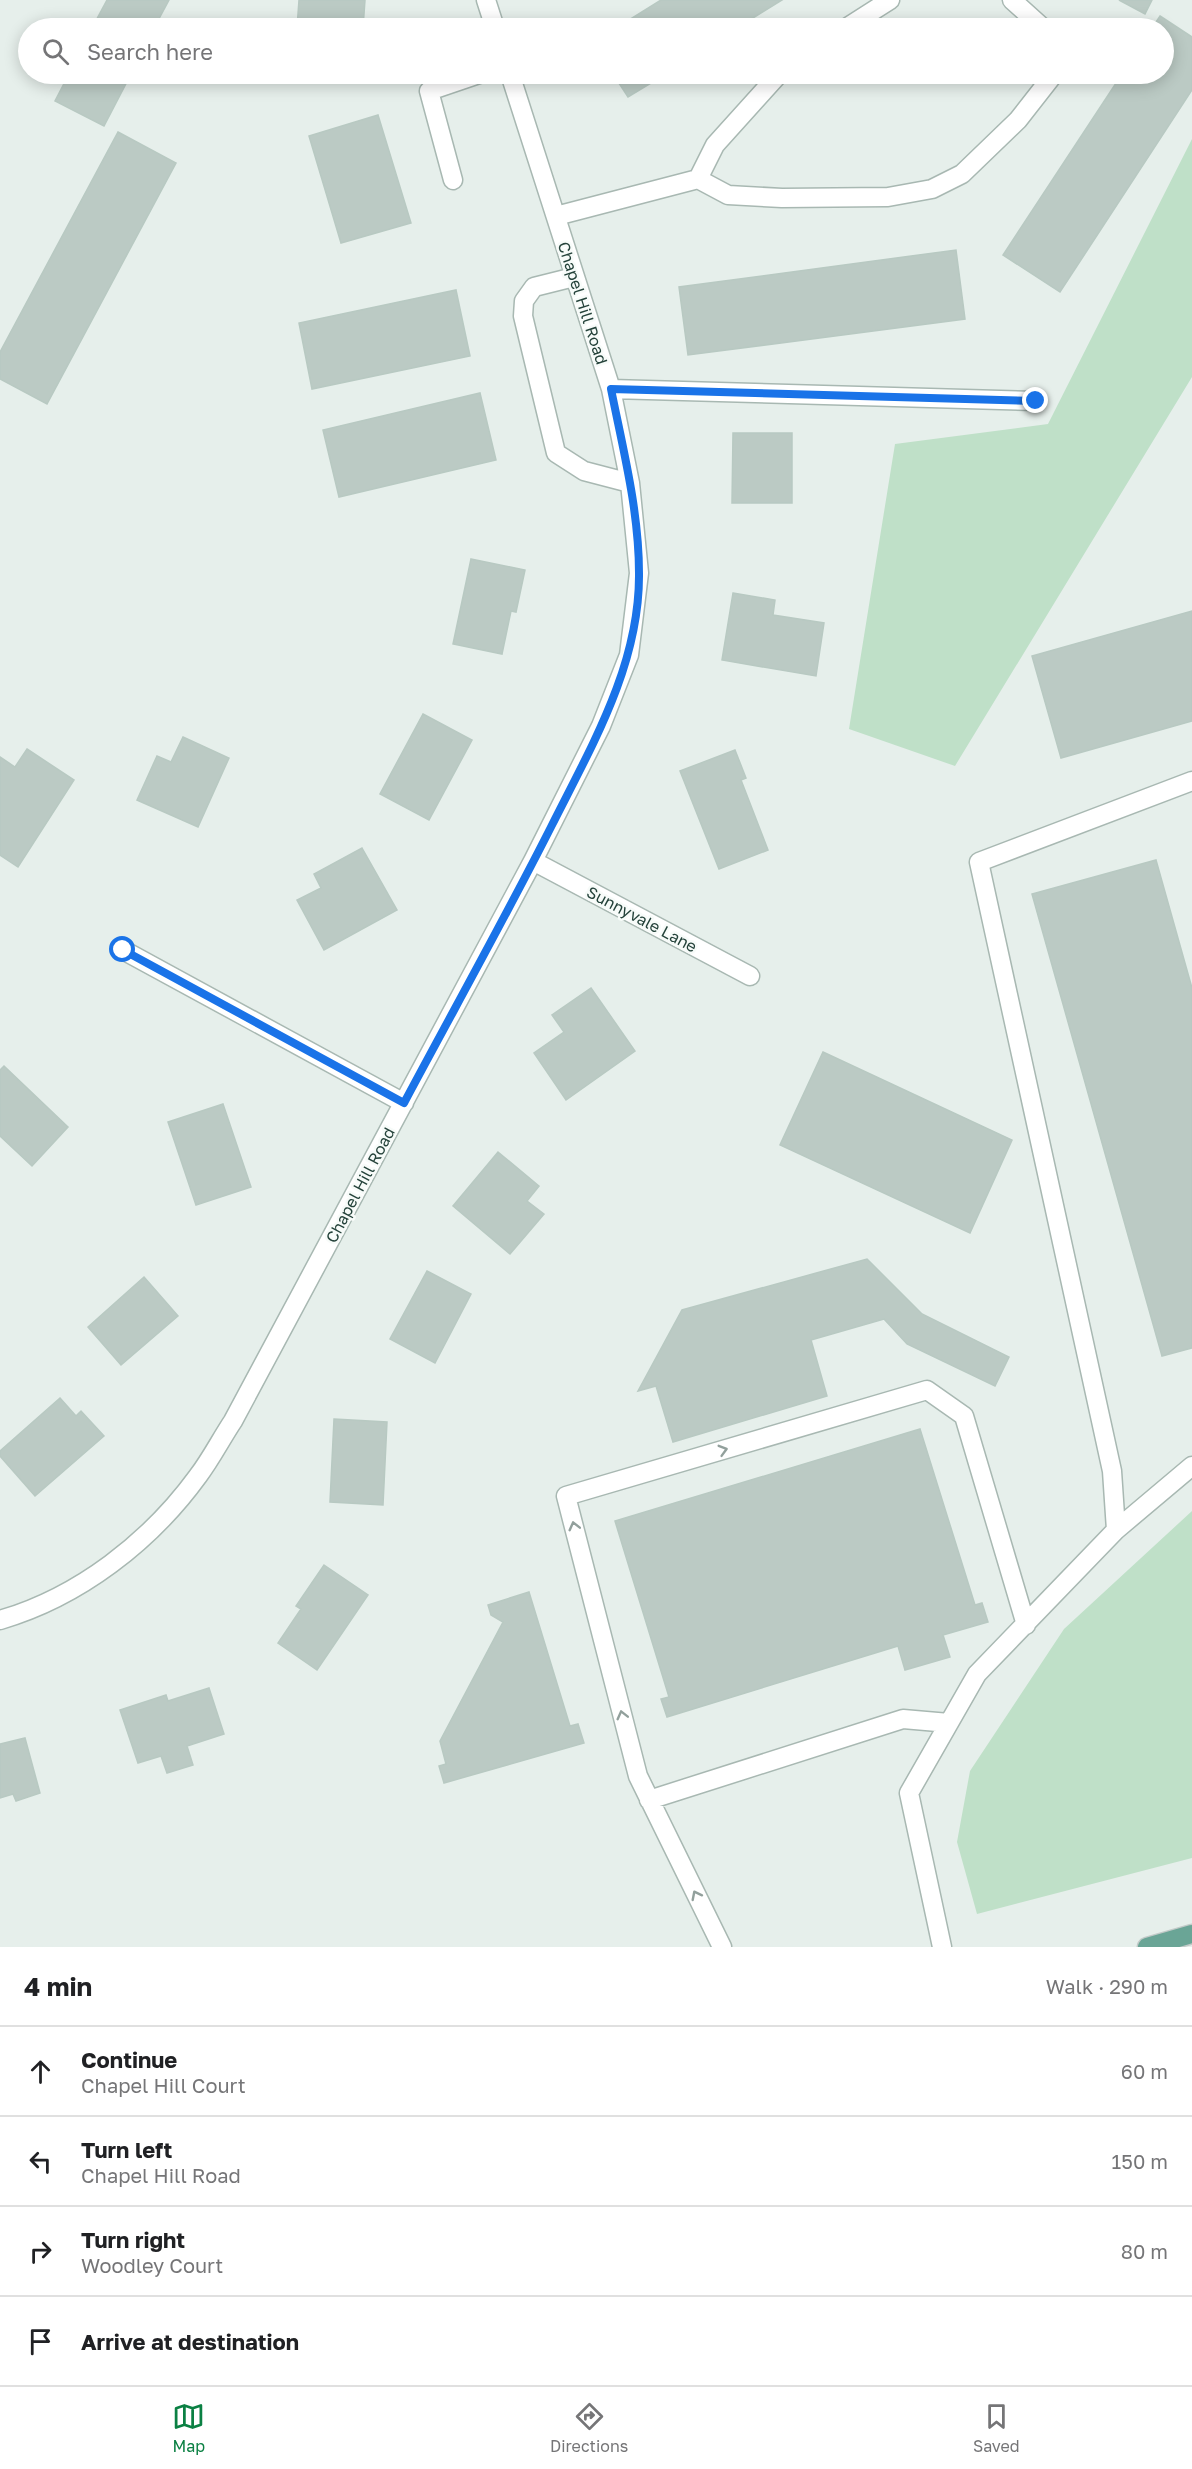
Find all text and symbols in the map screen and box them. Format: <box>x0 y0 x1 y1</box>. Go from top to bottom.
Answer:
search box <box>18 18 1174 84</box>
icon: search <box>39 35 72 68</box>
text: Search here <box>87 38 213 65</box>
street label: Chapel Hill Road <box>554 239 612 367</box>
route end <box>1022 387 1048 413</box>
street label: Sunnyvale Lane <box>583 882 701 956</box>
route start <box>109 936 135 962</box>
street label: Chapel Hill Road <box>321 1124 399 1246</box>
one-way arrow <box>717 1445 728 1457</box>
one-way arrow <box>568 1522 581 1532</box>
one-way arrow <box>617 1710 630 1720</box>
one-way arrow <box>692 1890 703 1901</box>
text: 4 min <box>24 1971 92 2002</box>
text: Walk · 290 m <box>1046 1974 1168 1998</box>
text: Continue <box>81 2046 177 2073</box>
icon: ahead <box>24 2055 57 2088</box>
text: 60 m <box>1121 2059 1168 2083</box>
text: Chapel Hill Court <box>81 2073 246 2097</box>
text: Turn left <box>81 2136 172 2163</box>
icon: left <box>24 2145 57 2178</box>
text: 150 m <box>1112 2149 1168 2173</box>
text: Chapel Hill Road <box>81 2163 241 2187</box>
text: Turn right <box>81 2226 185 2253</box>
icon: right <box>24 2235 57 2268</box>
text: 80 m <box>1121 2239 1168 2263</box>
text: Woodley Court <box>81 2253 223 2277</box>
icon: arrive <box>24 2325 57 2358</box>
text: Arrive at destination <box>81 2328 299 2355</box>
tab: Map <box>172 2400 205 2456</box>
tab: Directions <box>550 2400 628 2456</box>
tab: Saved <box>973 2400 1020 2456</box>

